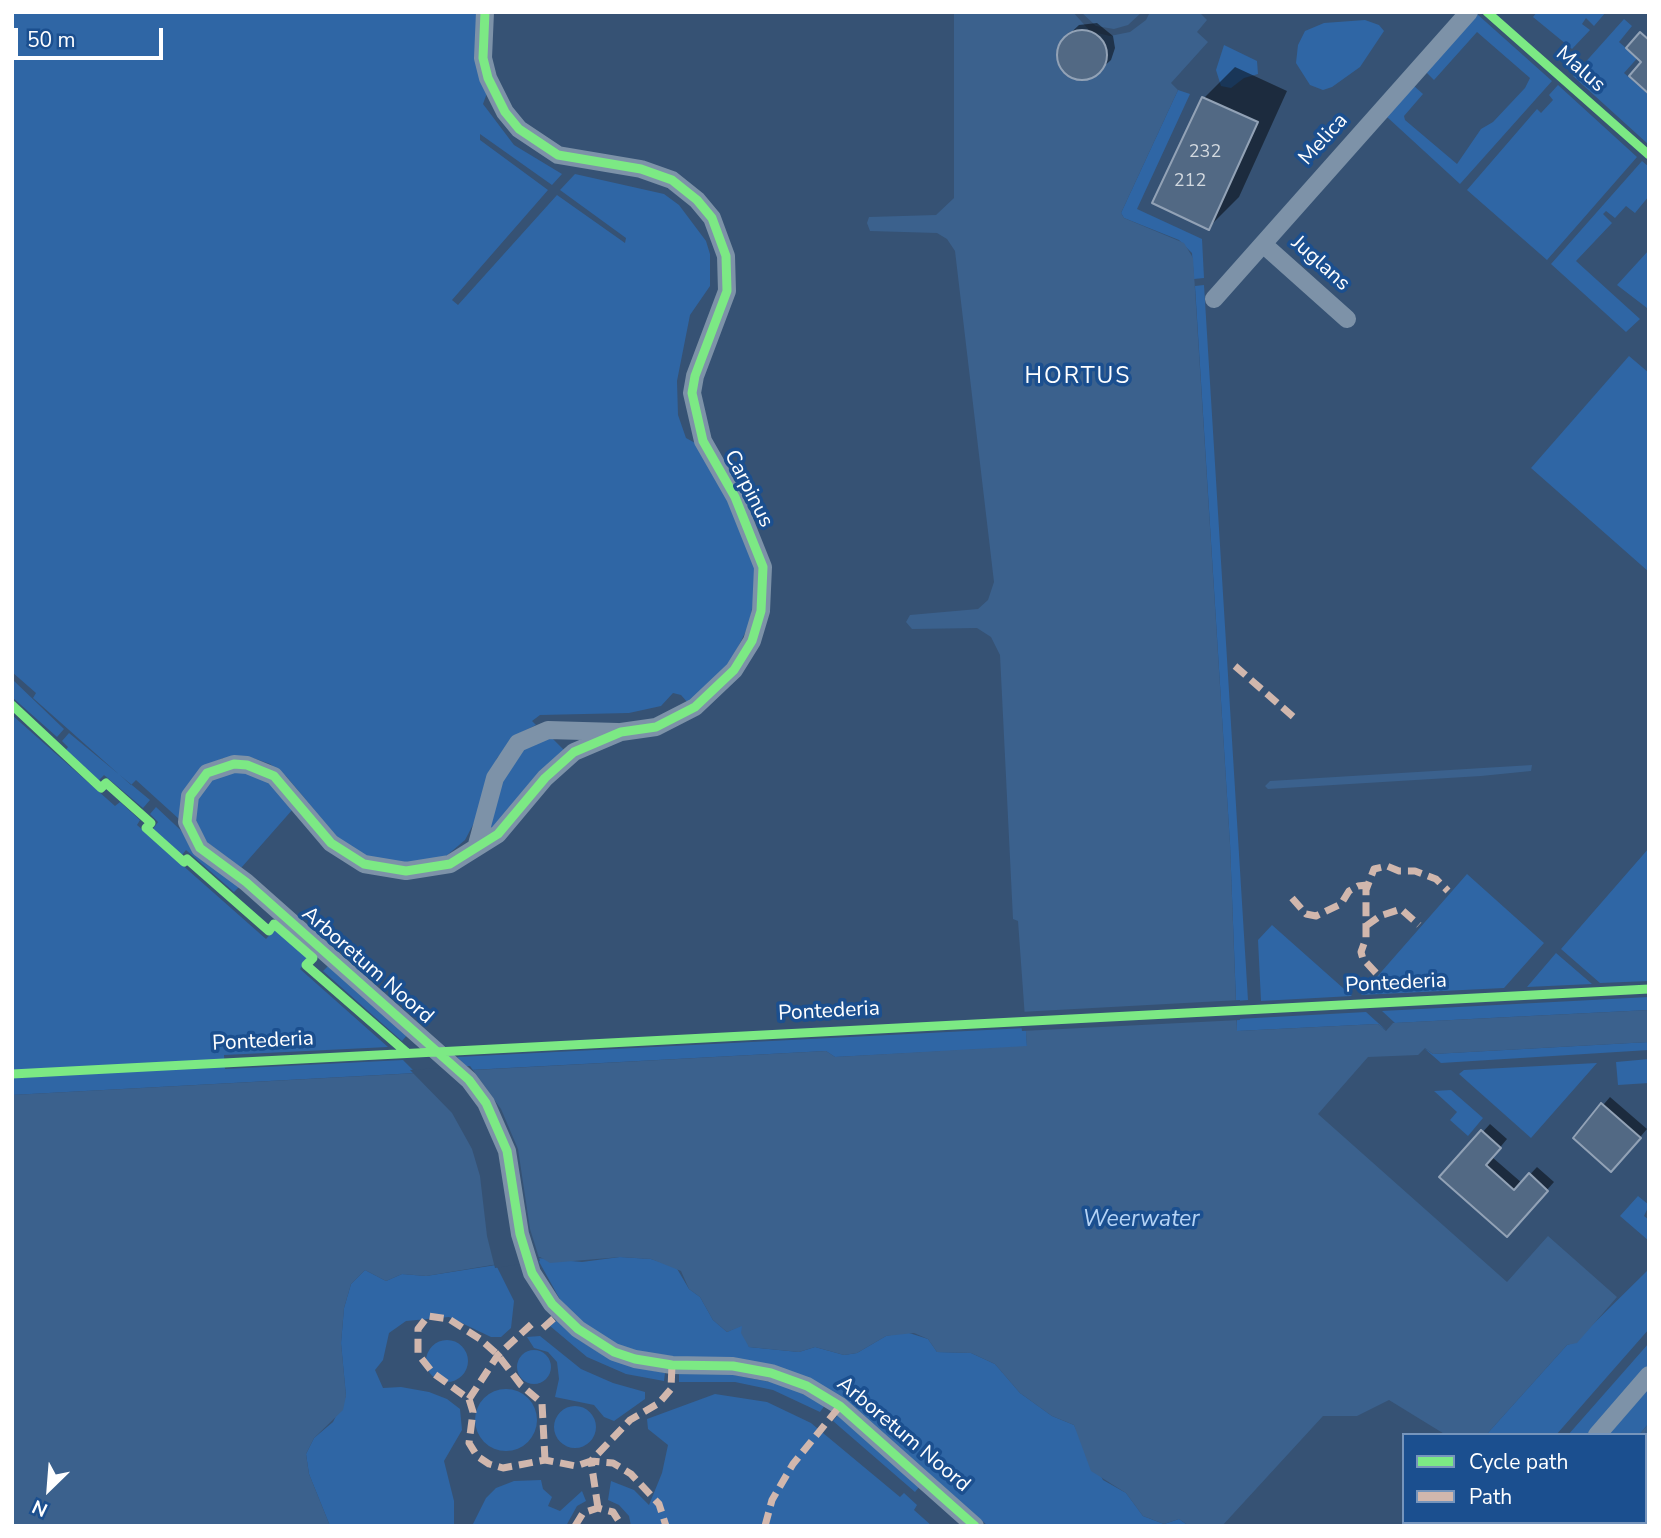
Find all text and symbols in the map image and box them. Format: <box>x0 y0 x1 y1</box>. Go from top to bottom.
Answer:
scale bar <box>18 14 166 58</box>
text: 50 m <box>27 26 76 54</box>
street label: Malus <box>1550 42 1610 98</box>
street label: Melica <box>1294 109 1354 171</box>
house number: 232 <box>1189 142 1221 164</box>
house number: 212 <box>1174 171 1206 193</box>
street label: Juglans <box>1285 231 1355 297</box>
district label: HORTUS <box>1025 363 1131 391</box>
street label: Carpinus <box>718 446 778 532</box>
street label: Arboretum Noord <box>296 902 438 1030</box>
street label: Pontederia <box>1345 969 1447 999</box>
street label: Pontederia <box>778 997 880 1027</box>
street label: Pontederia <box>212 1027 314 1057</box>
water label: Weerwater <box>1082 1206 1200 1234</box>
street label: Arboretum Noord <box>831 1372 975 1498</box>
legend <box>1402 1433 1647 1524</box>
text: Cycle path <box>1469 1448 1568 1476</box>
north arrow <box>14 1454 84 1524</box>
text: Path <box>1469 1483 1512 1511</box>
text: N <box>28 1493 52 1523</box>

